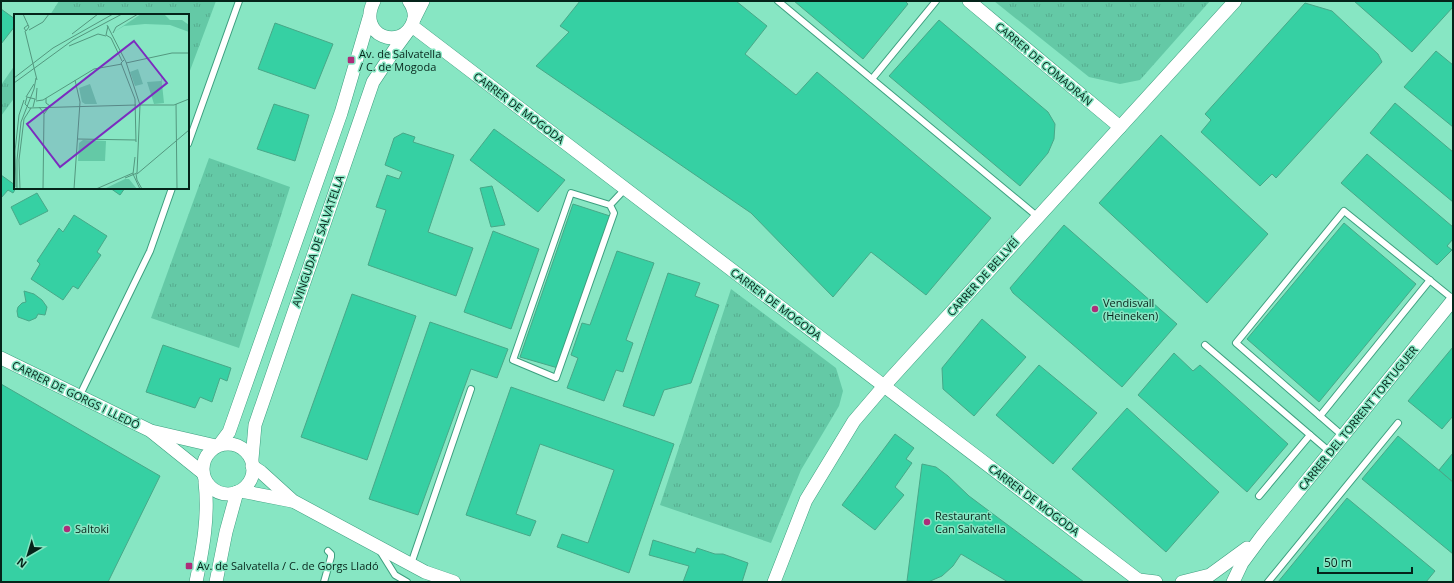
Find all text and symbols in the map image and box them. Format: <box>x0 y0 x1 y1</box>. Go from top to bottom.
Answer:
inset map <box>14 14 189 189</box>
street label: CARRER DE COMADRÁN <box>993 18 1096 109</box>
place label: Av. de Salvatella / C. de Mogoda <box>359 46 441 74</box>
marker: Av. de Salvatella / C. de Mogoda <box>346 55 356 65</box>
street label: CARRER DE MOGODA <box>471 68 568 147</box>
street label: AVINGUDA DE SALVATELLA <box>288 173 347 309</box>
street label: CARRER DE BELLVEÍ <box>943 234 1022 319</box>
street label: CARRER DE MOGODA <box>728 264 825 343</box>
place label: Vendisvall (Heineken) <box>1103 295 1158 323</box>
marker: Vendisvall (Heineken) <box>1090 304 1100 314</box>
street label: CARRER DEL TORRENT TORTUGUER <box>1295 342 1421 493</box>
street label: CARRER DE GORGS I LLEDÓ <box>10 357 143 432</box>
street label: CARRER DE MOGODA <box>986 460 1083 539</box>
place label: Restaurant Can Salvatella <box>935 508 1006 536</box>
marker: Restaurant Can Salvatella <box>922 517 932 527</box>
place label: Saltoki <box>75 521 109 536</box>
marker: Saltoki <box>62 524 72 534</box>
north arrow <box>8 535 48 575</box>
scale bar <box>1318 549 1412 575</box>
text: 50 m <box>1324 554 1352 571</box>
text: N <box>13 555 30 572</box>
place label: Av. de Salvatella / C. de Gorgs Lladó <box>197 558 379 573</box>
marker: Av. de Salvatella / C. de Gorgs Lladó <box>184 561 194 571</box>

